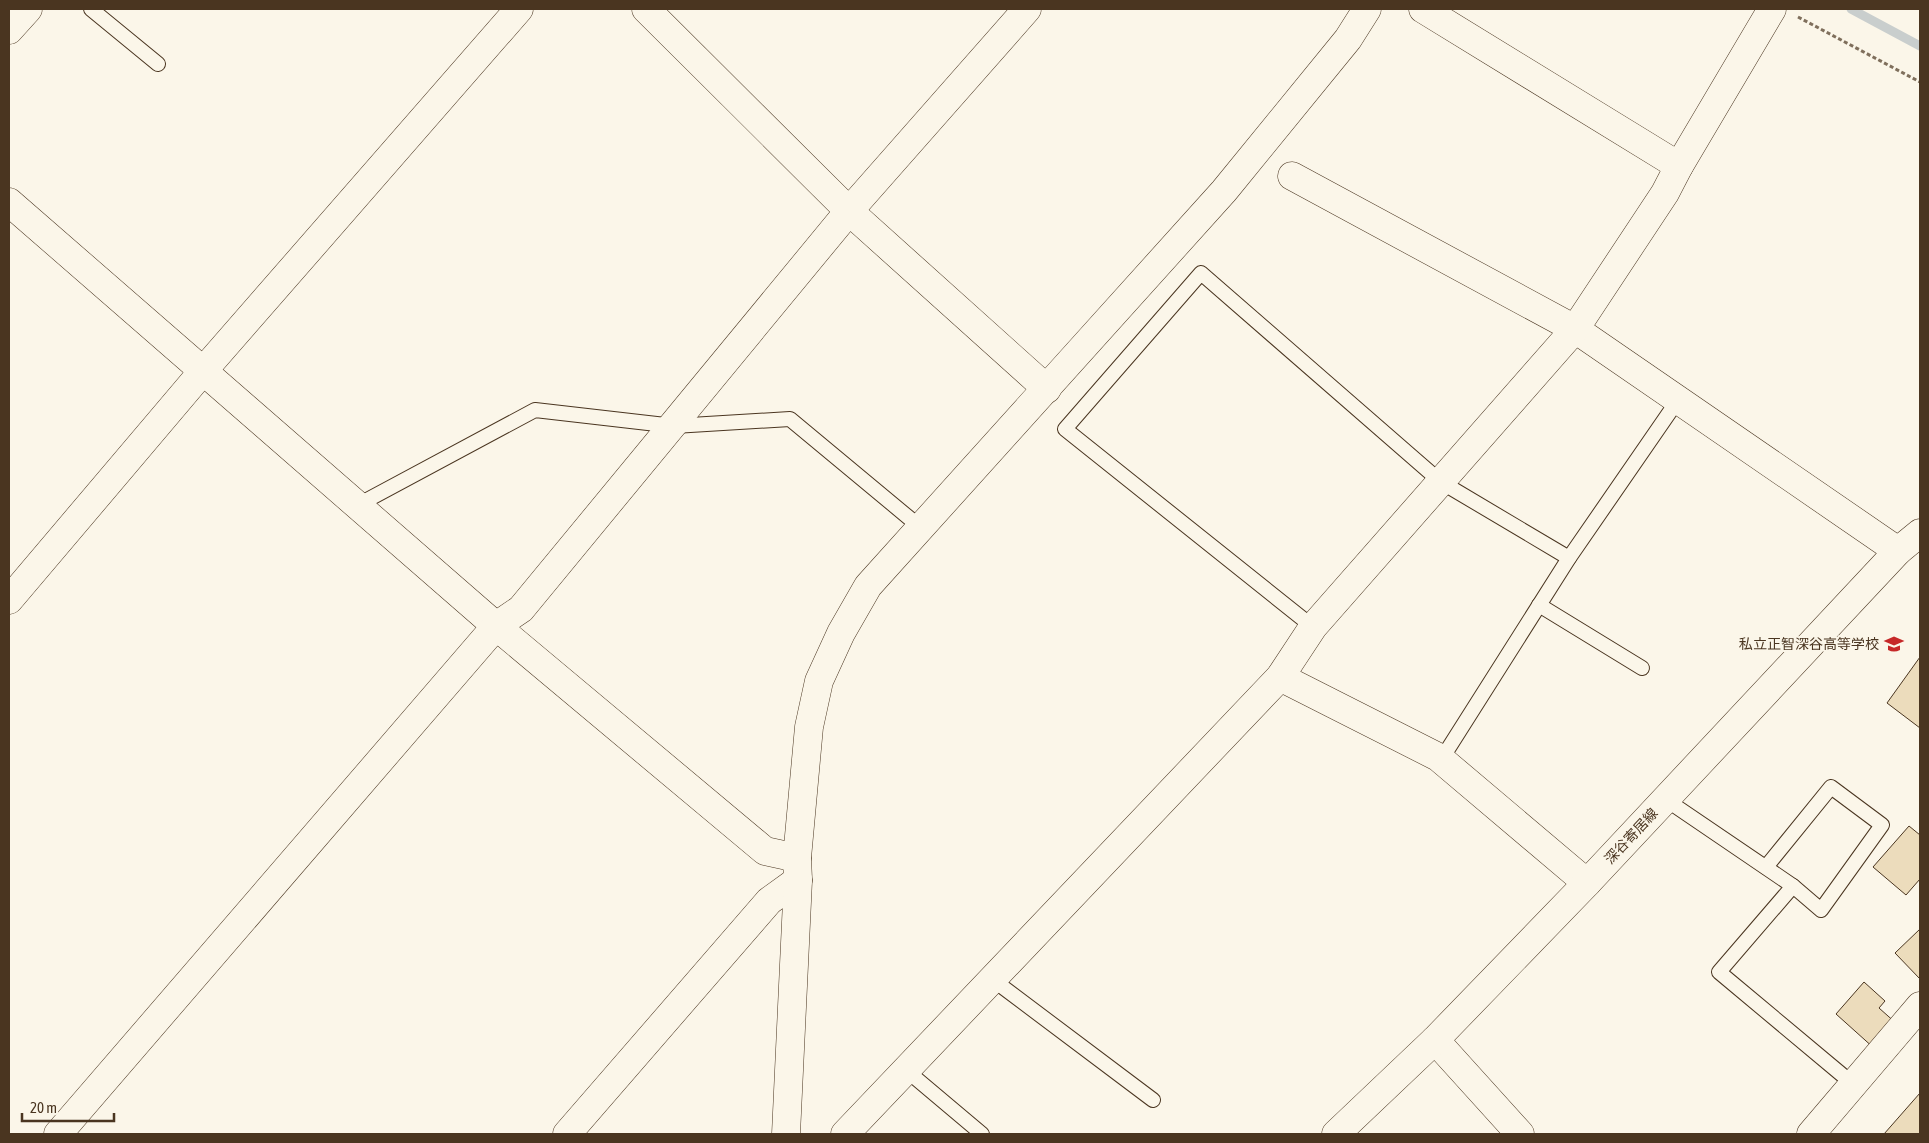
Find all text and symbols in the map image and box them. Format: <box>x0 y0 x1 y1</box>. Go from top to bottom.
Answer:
school or university icon: 私立正智深谷高等学校 <box>1883 633 1905 655</box>
place label: 私立正智深谷高等学校 <box>1739 636 1879 652</box>
street label: 深谷寄居線 <box>1601 805 1661 867</box>
scale bar <box>22 1090 115 1122</box>
text: 20 m <box>30 1099 57 1116</box>

